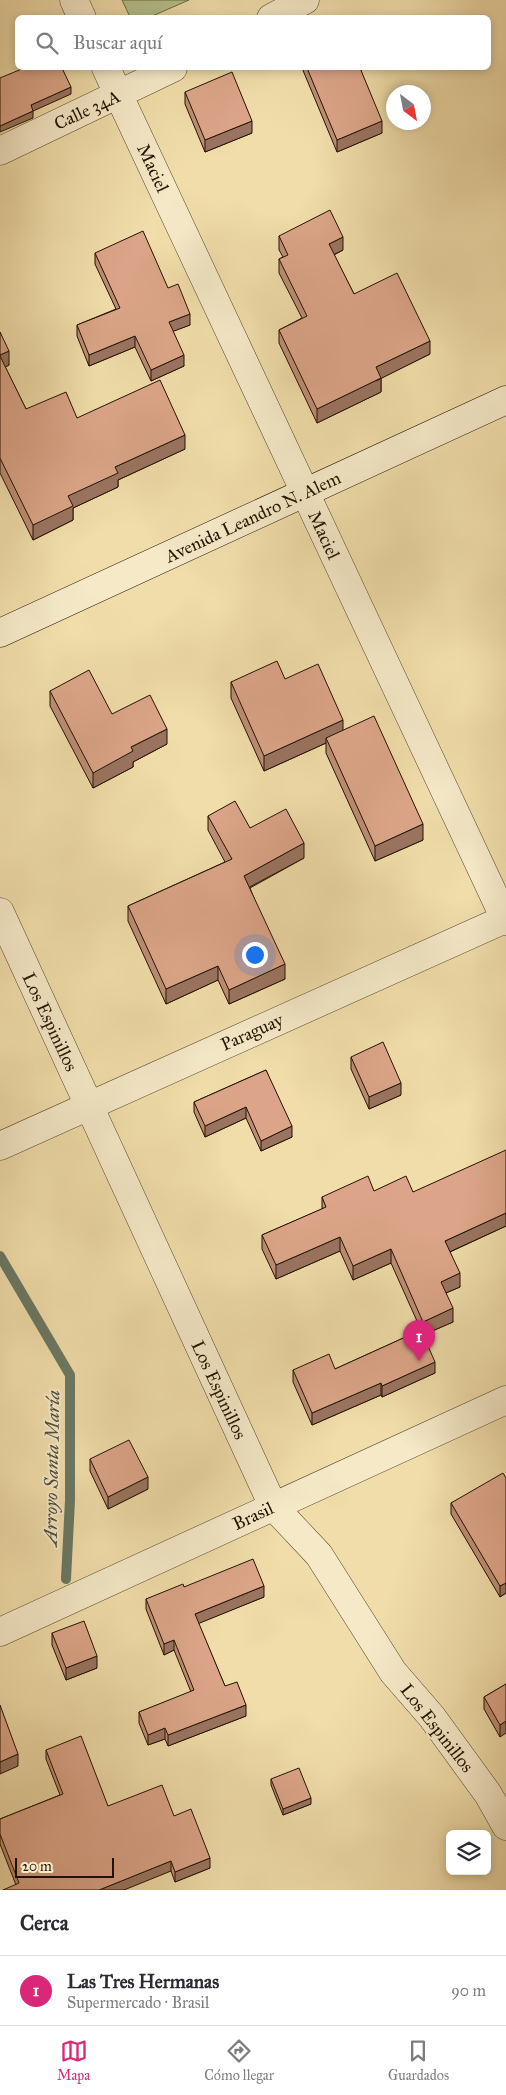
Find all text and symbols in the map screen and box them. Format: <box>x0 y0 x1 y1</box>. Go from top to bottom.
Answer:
search box <box>15 15 491 70</box>
icon: search <box>33 29 61 57</box>
text: Buscar aquí <box>73 31 162 54</box>
street label: Calle 34A <box>51 85 123 135</box>
north arrow <box>386 85 431 130</box>
street label: Maciel <box>132 140 174 196</box>
street label: Avenida Leandro N. Alem <box>161 467 344 568</box>
street label: Maciel <box>303 507 345 563</box>
your location <box>242 942 268 968</box>
street label: Los Espinillos <box>18 969 82 1075</box>
street label: Paraguay <box>217 1008 288 1056</box>
pin: 1 <box>403 1320 435 1361</box>
street label: Los Espinillos <box>187 1337 251 1443</box>
water label: Arroyo Santa María <box>39 1390 64 1548</box>
street label: Brasil <box>229 1497 277 1535</box>
street label: Los Espinillos <box>396 1679 478 1777</box>
map controls <box>446 1830 491 1875</box>
button: layers <box>446 1830 491 1875</box>
scale bar <box>15 1855 114 1878</box>
text: 20 m <box>22 1858 52 1875</box>
text: Cerca <box>20 1910 69 1936</box>
text: Las Tres Hermanas <box>67 1970 219 1993</box>
text: 1 <box>33 1981 39 2000</box>
text: 90 m <box>451 1981 486 2000</box>
text: Supermercado · Brasil <box>67 1993 209 2012</box>
tab: Mapa <box>57 2037 90 2084</box>
tab: Cómo llegar <box>204 2037 274 2084</box>
tab: Guardados <box>388 2037 449 2084</box>

